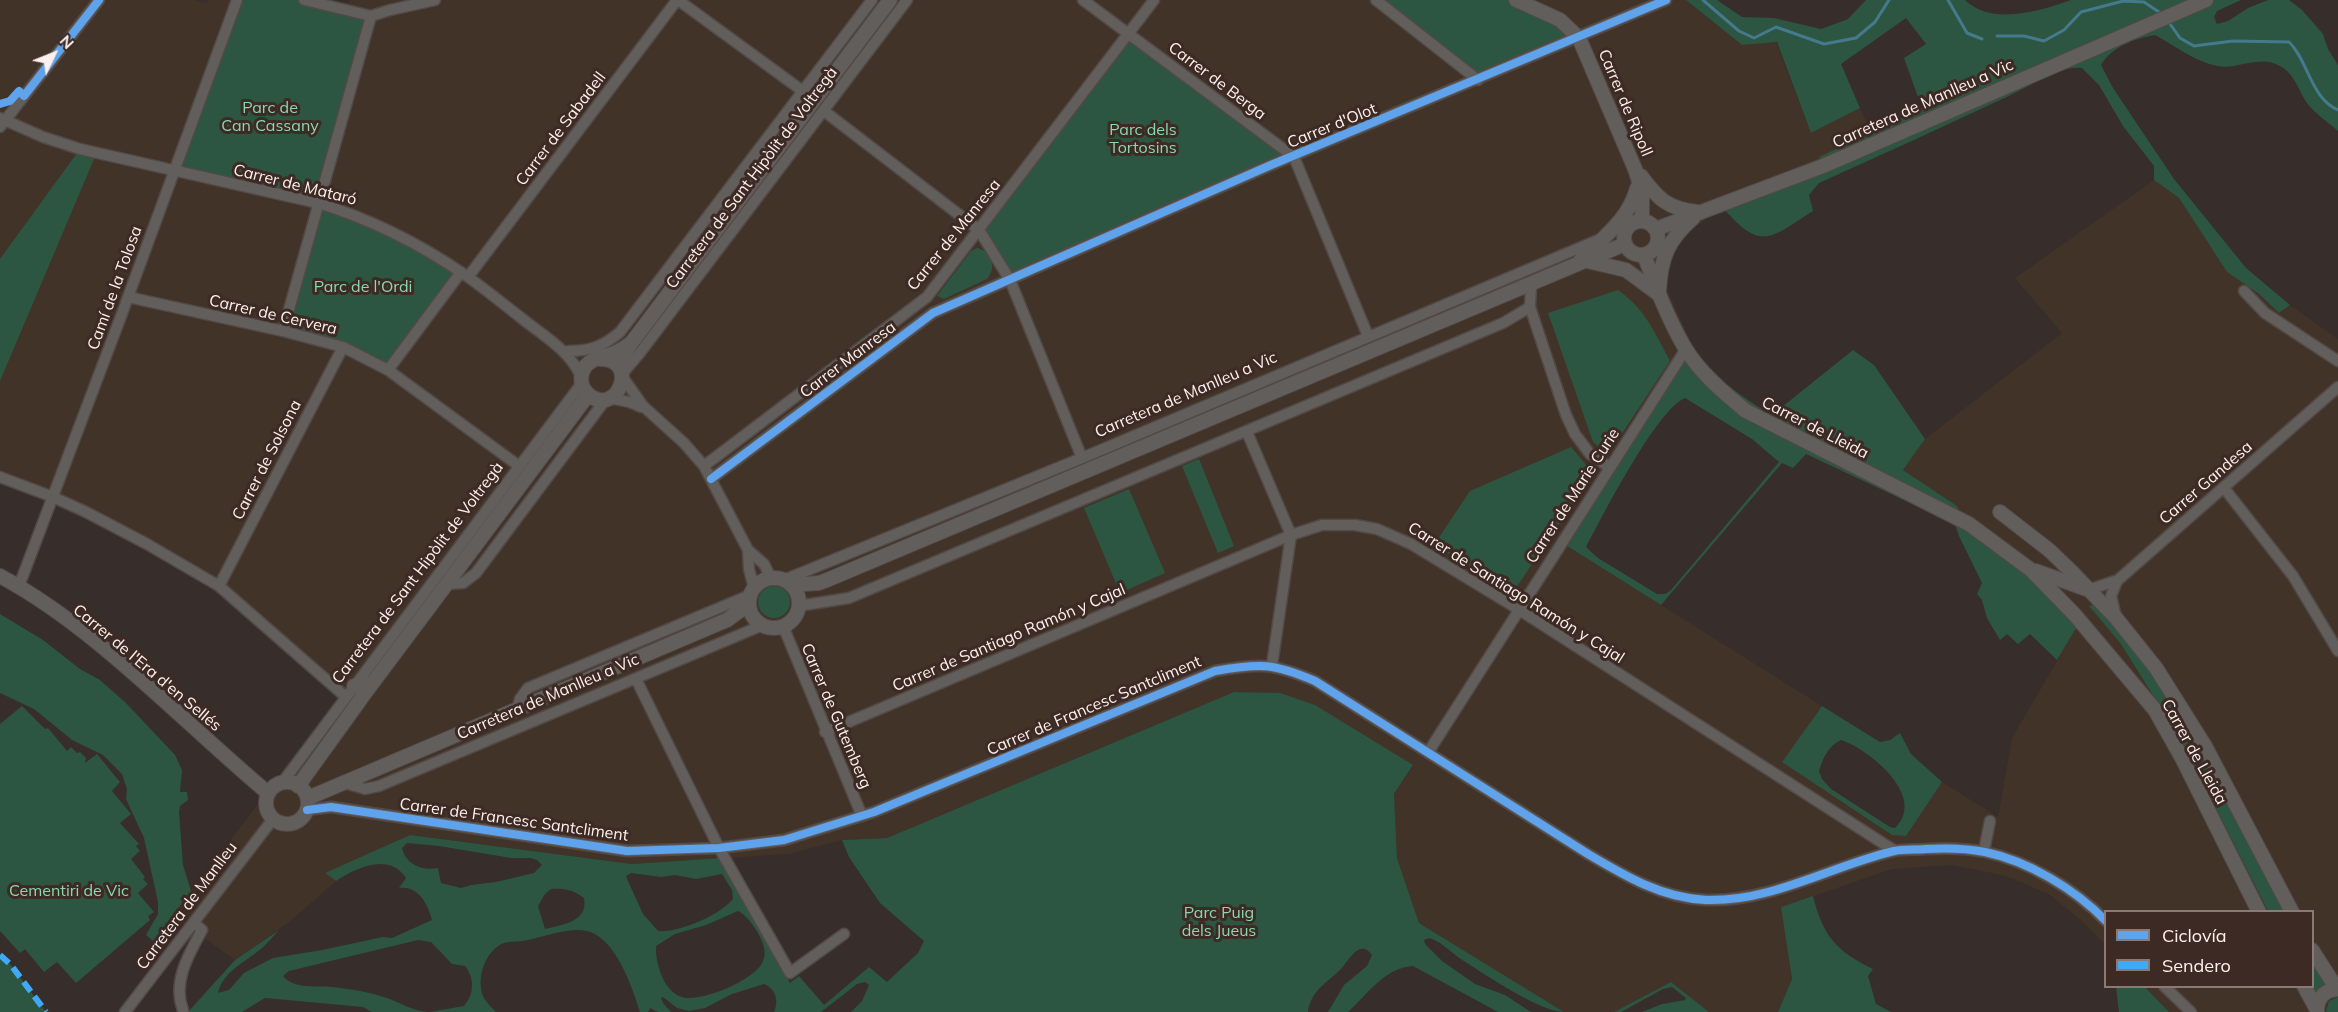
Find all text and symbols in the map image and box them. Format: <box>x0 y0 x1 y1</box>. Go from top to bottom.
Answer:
north arrow <box>24 24 84 84</box>
text: N <box>56 30 79 53</box>
street label: Carrer de Berga <box>1164 38 1270 124</box>
street label: Carrer de Ripoll <box>1594 47 1656 159</box>
street label: Carretera de Manlleu a Vic <box>1830 55 2016 153</box>
street label: Carretera de Sant Hipòlit de Voltregà <box>662 63 842 293</box>
street label: Carrer de Sabadell <box>512 68 610 190</box>
park label: Parc de Can Cassany <box>221 98 319 136</box>
street label: Carrer d'Olot <box>1285 99 1379 153</box>
park label: Parc dels Tortosins <box>1109 120 1177 158</box>
street label: Carrer de Mataró <box>231 160 359 210</box>
street label: Carrer de Manresa <box>903 175 1005 295</box>
street label: Camí de la Tolosa <box>84 223 146 353</box>
park label: Parc de l'Ordi <box>314 277 412 297</box>
street label: Carrer de Cervera <box>207 291 339 339</box>
street label: Carrer Manresa <box>796 318 900 402</box>
street label: Carretera de Manlleu a Vic <box>1092 348 1280 442</box>
street label: Carrer de Lleida <box>1758 393 1872 463</box>
street label: Carrer de Solsona <box>229 397 305 523</box>
street label: Carrer de Marie Curie <box>1522 425 1624 567</box>
street label: Carrer Gandesa <box>2156 437 2256 529</box>
street label: Carretera de Sant Hipòlit de Voltregà <box>328 458 508 688</box>
street label: Carrer de Santiago Ramón y Cajal <box>1404 518 1628 668</box>
street label: Carrer de Santiago Ramón y Cajal <box>890 580 1128 696</box>
street label: Carrer de l'Era d'en Sellés <box>69 600 225 736</box>
street label: Carrer de Gutemberg <box>797 641 875 791</box>
street label: Carretera de Manlleu a Vic <box>454 650 642 744</box>
street label: Carrer de Francesc Santcliment <box>984 652 1204 760</box>
street label: Carrer de Lleida <box>2157 696 2231 808</box>
street label: Carrer de Francesc Santcliment <box>398 794 630 846</box>
street label: Carretera de Manlleu <box>133 838 241 974</box>
park label: Cementiri de Vic <box>9 881 129 901</box>
park label: Parc Puig dels Jueus <box>1182 903 1256 941</box>
legend <box>2104 910 2314 988</box>
text: Ciclovía <box>2162 924 2227 947</box>
text: Sendero <box>2162 954 2231 977</box>

